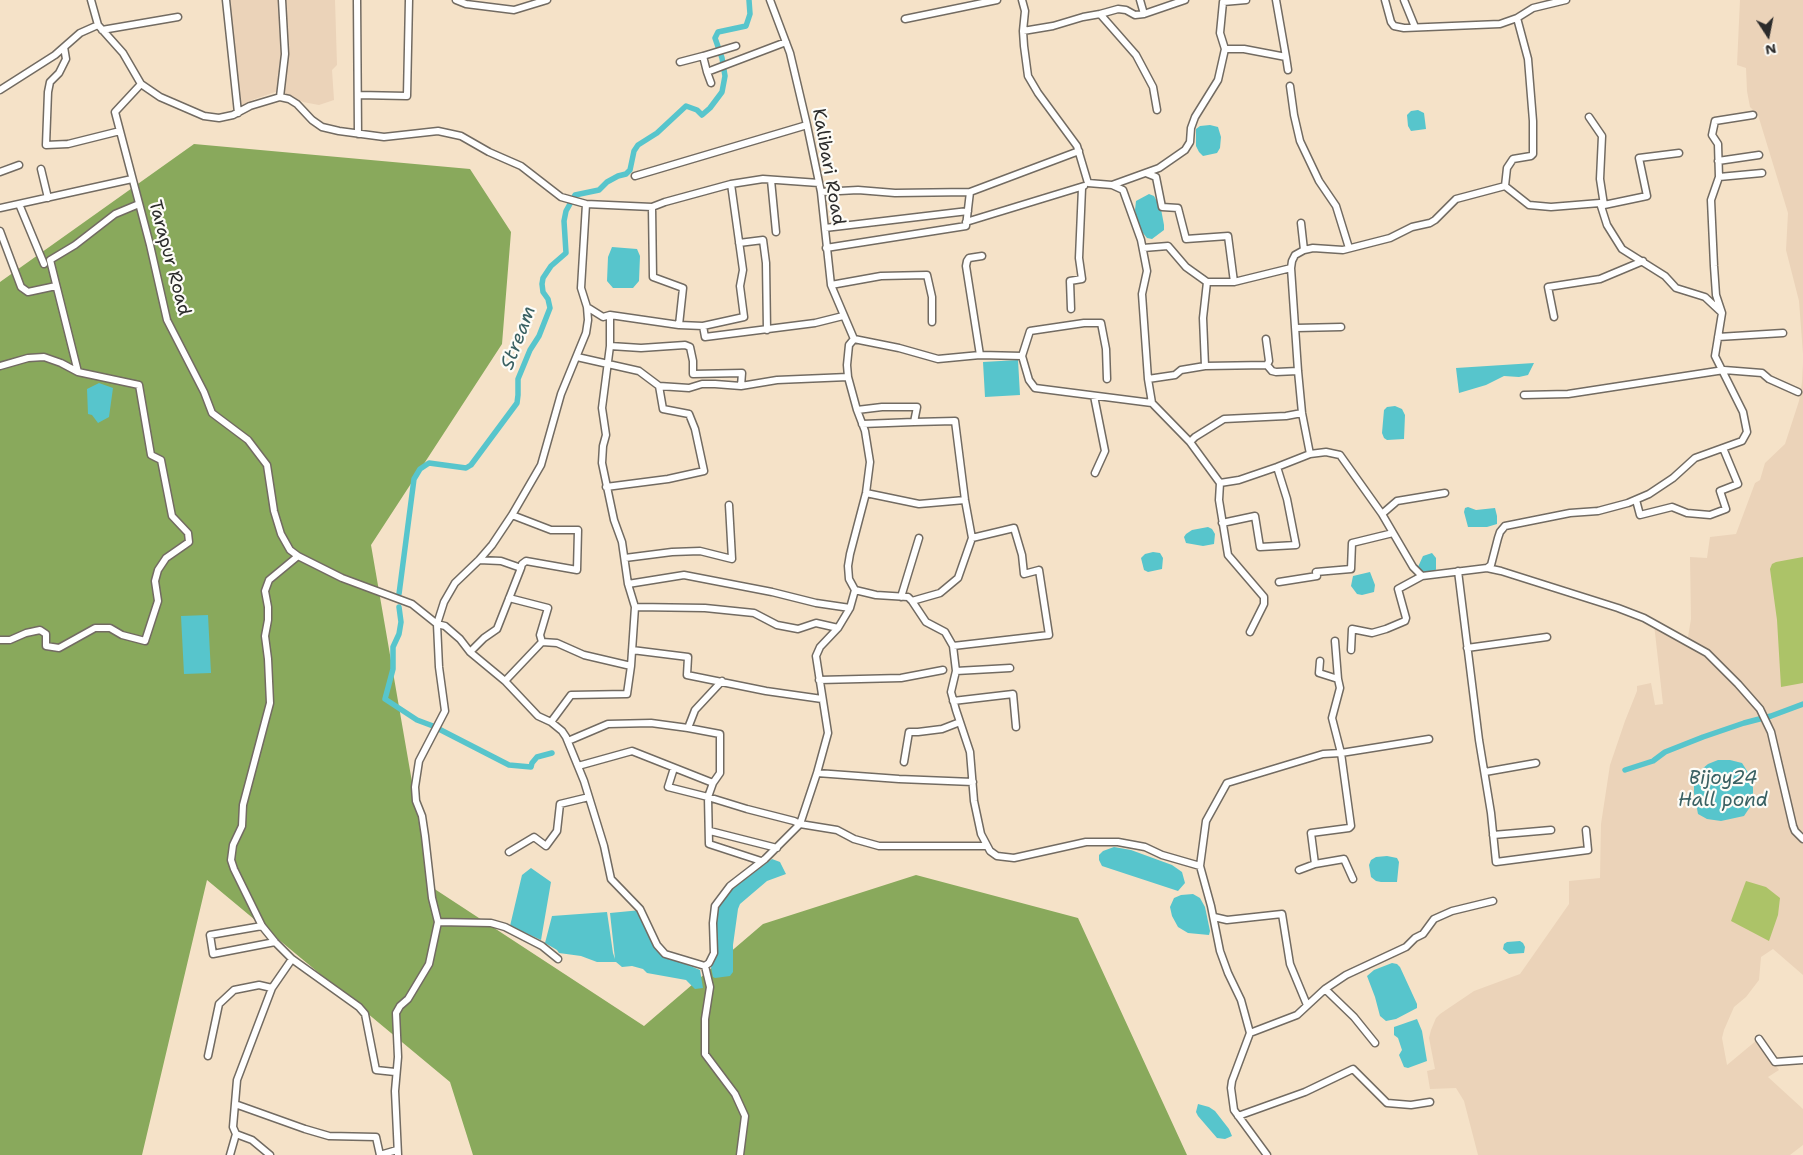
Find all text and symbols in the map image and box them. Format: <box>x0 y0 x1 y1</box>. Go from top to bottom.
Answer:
north arrow <box>1743 10 1793 60</box>
text: N <box>1764 40 1778 60</box>
street label: Kalibari Road <box>807 107 849 227</box>
street label: Tarapur Road <box>143 198 195 318</box>
water label: Stream <box>496 303 542 373</box>
water label: Bijoy24 Hall pond <box>1678 768 1768 812</box>

